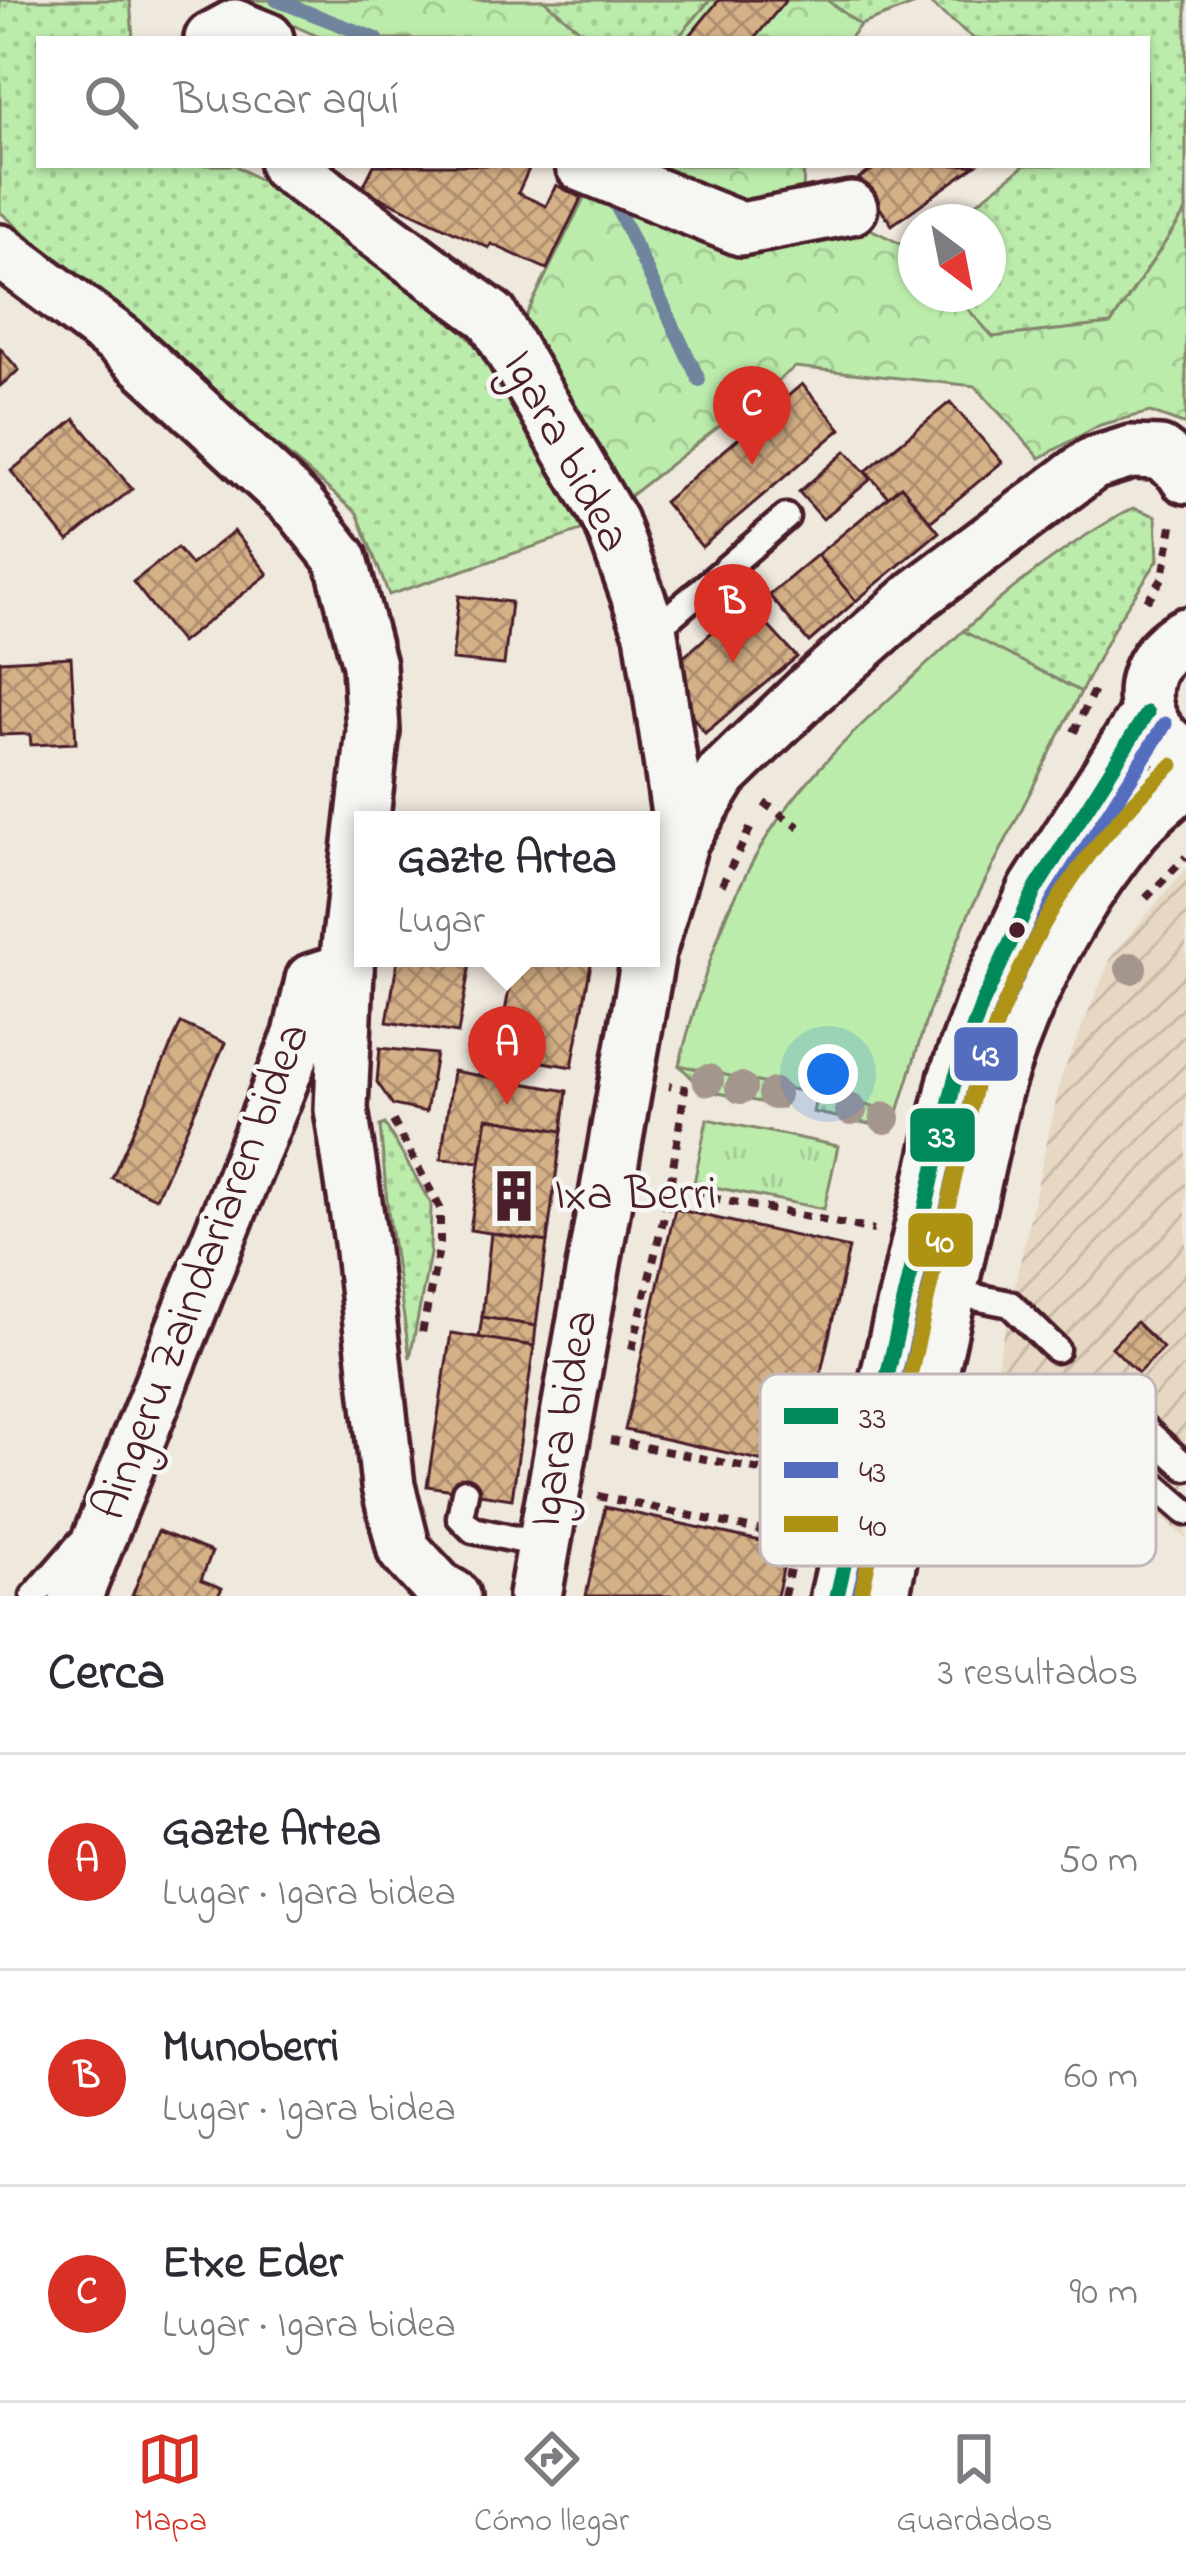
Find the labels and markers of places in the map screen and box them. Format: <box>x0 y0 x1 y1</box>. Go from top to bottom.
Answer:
pin: C <box>713 366 791 465</box>
pin: B <box>694 564 772 663</box>
unlabelled marker <box>1006 919 1028 941</box>
pin: A <box>468 1006 546 1105</box>
place label: Ixa Berri <box>554 1161 717 1231</box>
building icon: Ixa Berri <box>485 1167 543 1225</box>

